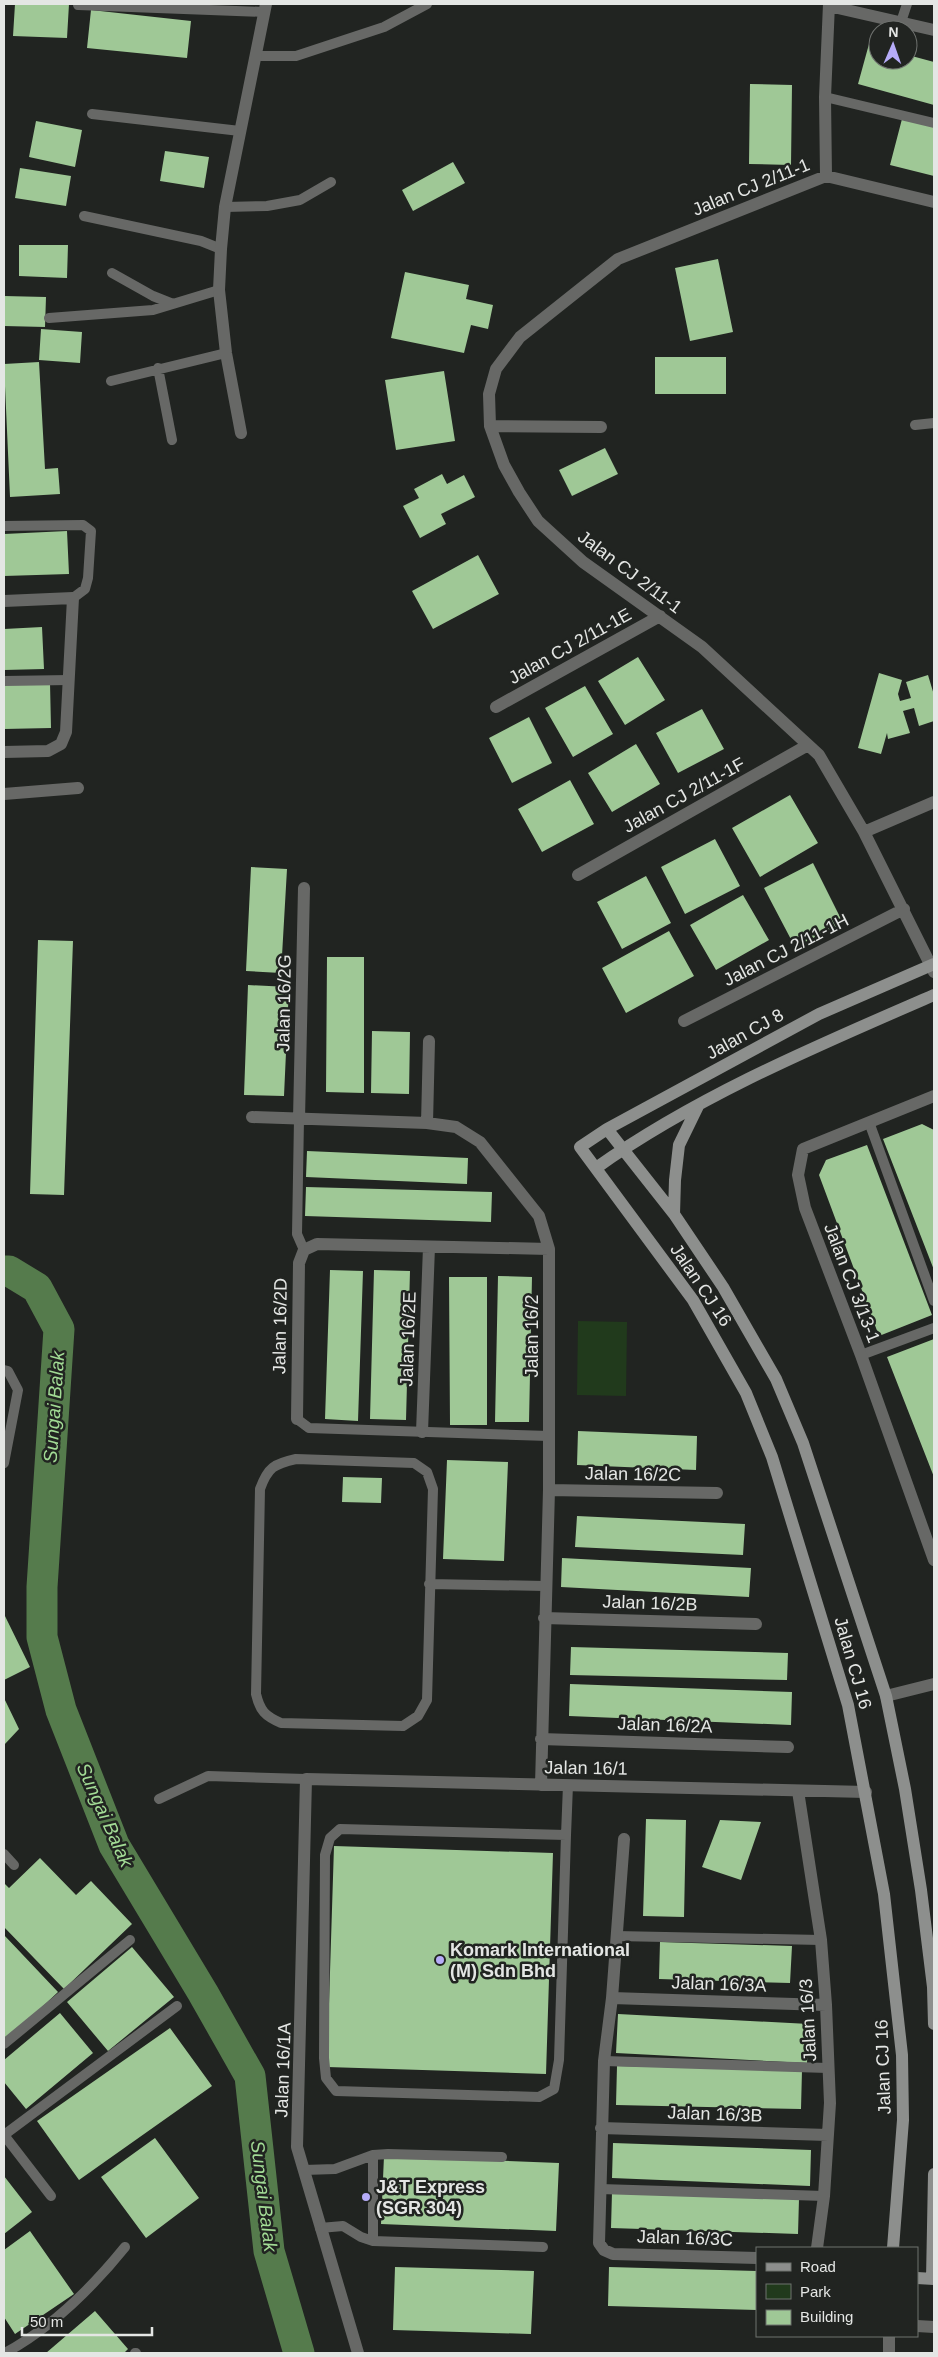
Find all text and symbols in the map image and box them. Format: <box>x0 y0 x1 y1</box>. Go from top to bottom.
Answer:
north arrow <box>868 20 918 70</box>
text: N <box>888 24 899 40</box>
street label: Jalan CJ 2/11-1 <box>689 154 813 220</box>
street label: Jalan CJ 2/11-1 <box>574 526 686 618</box>
street label: Jalan CJ 2/11-1E <box>505 604 635 688</box>
street label: Jalan CJ 2/11-1F <box>620 753 748 837</box>
street label: Jalan CJ 2/11-1H <box>720 910 852 990</box>
street label: Jalan 16/2G <box>273 954 295 1052</box>
street label: Jalan CJ 8 <box>703 1005 787 1063</box>
street label: Jalan CJ 3/13-1 <box>820 1221 884 1345</box>
street label: Jalan CJ 16 <box>666 1240 736 1330</box>
street label: Jalan 16/2D <box>269 1278 291 1374</box>
street label: Jalan 16/2E <box>396 1291 420 1387</box>
street label: Jalan 16/2 <box>522 1294 542 1378</box>
water label: Sungai Balak <box>40 1349 68 1464</box>
street label: Jalan 16/2C <box>585 1463 681 1485</box>
street label: Jalan 16/2B <box>602 1591 698 1615</box>
street label: Jalan CJ 16 <box>830 1615 876 1711</box>
street label: Jalan 16/2A <box>617 1713 713 1737</box>
street label: Jalan 16/1 <box>544 1757 628 1779</box>
water label: Sungai Balak <box>73 1760 138 1872</box>
place label: Komark International (M) Sdn Bhd <box>450 1940 630 1981</box>
marker: Komark International (M) Sdn Bhd <box>434 1954 446 1966</box>
street label: Jalan 16/3A <box>671 1972 767 1996</box>
street label: Jalan 16/3 <box>796 1978 820 2062</box>
street label: Jalan CJ 16 <box>871 2019 895 2115</box>
street label: Jalan 16/1A <box>271 2022 295 2118</box>
street label: Jalan 16/3B <box>667 2102 763 2126</box>
water label: Sungai Balak <box>247 2139 281 2254</box>
place label: J&T Express (SGR 304) <box>376 2177 485 2218</box>
marker: J&T Express (SGR 304) <box>360 2191 372 2203</box>
street label: Jalan 16/3C <box>637 2226 733 2250</box>
legend <box>756 2247 918 2337</box>
text: Road <box>800 2258 836 2275</box>
text: Park <box>800 2283 831 2300</box>
scale bar <box>22 2304 152 2336</box>
text: Building <box>800 2308 853 2325</box>
text: 50 m <box>30 2313 63 2330</box>

